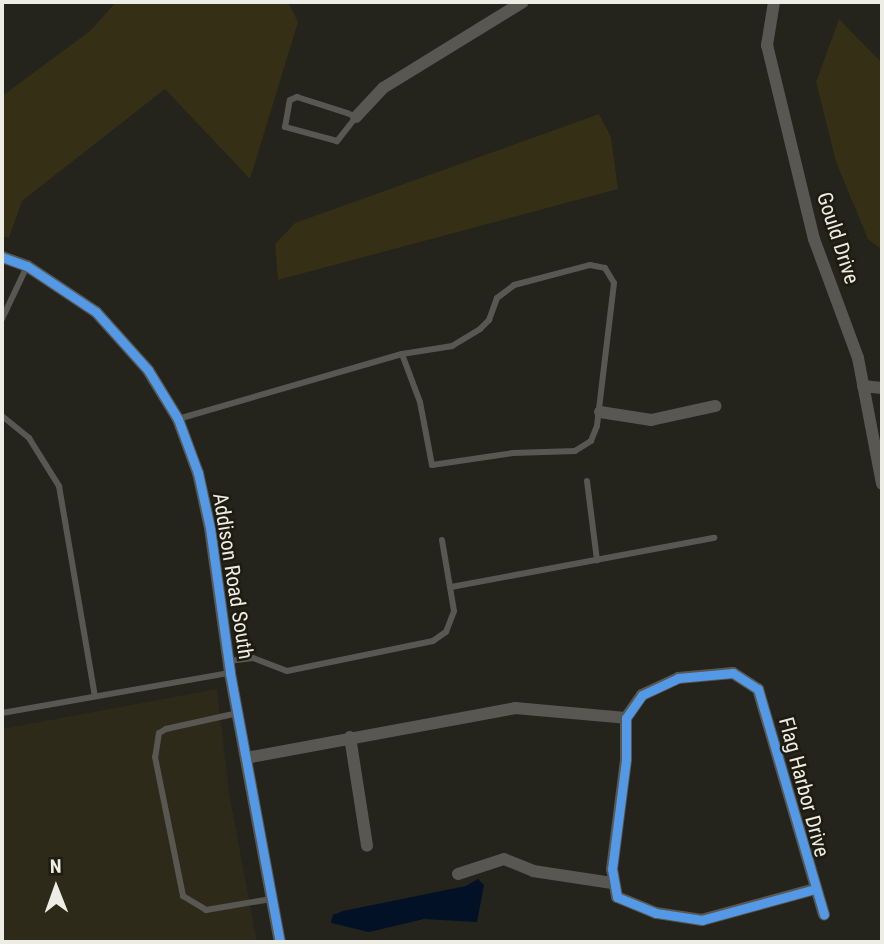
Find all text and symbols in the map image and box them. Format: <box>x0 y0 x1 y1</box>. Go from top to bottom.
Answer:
street label: Gould Drive <box>811 189 865 287</box>
street label: Addison Road South <box>207 491 259 661</box>
street label: Flag Harbor Drive <box>773 714 835 860</box>
north arrow <box>21 853 91 923</box>
text: N <box>50 855 62 878</box>

